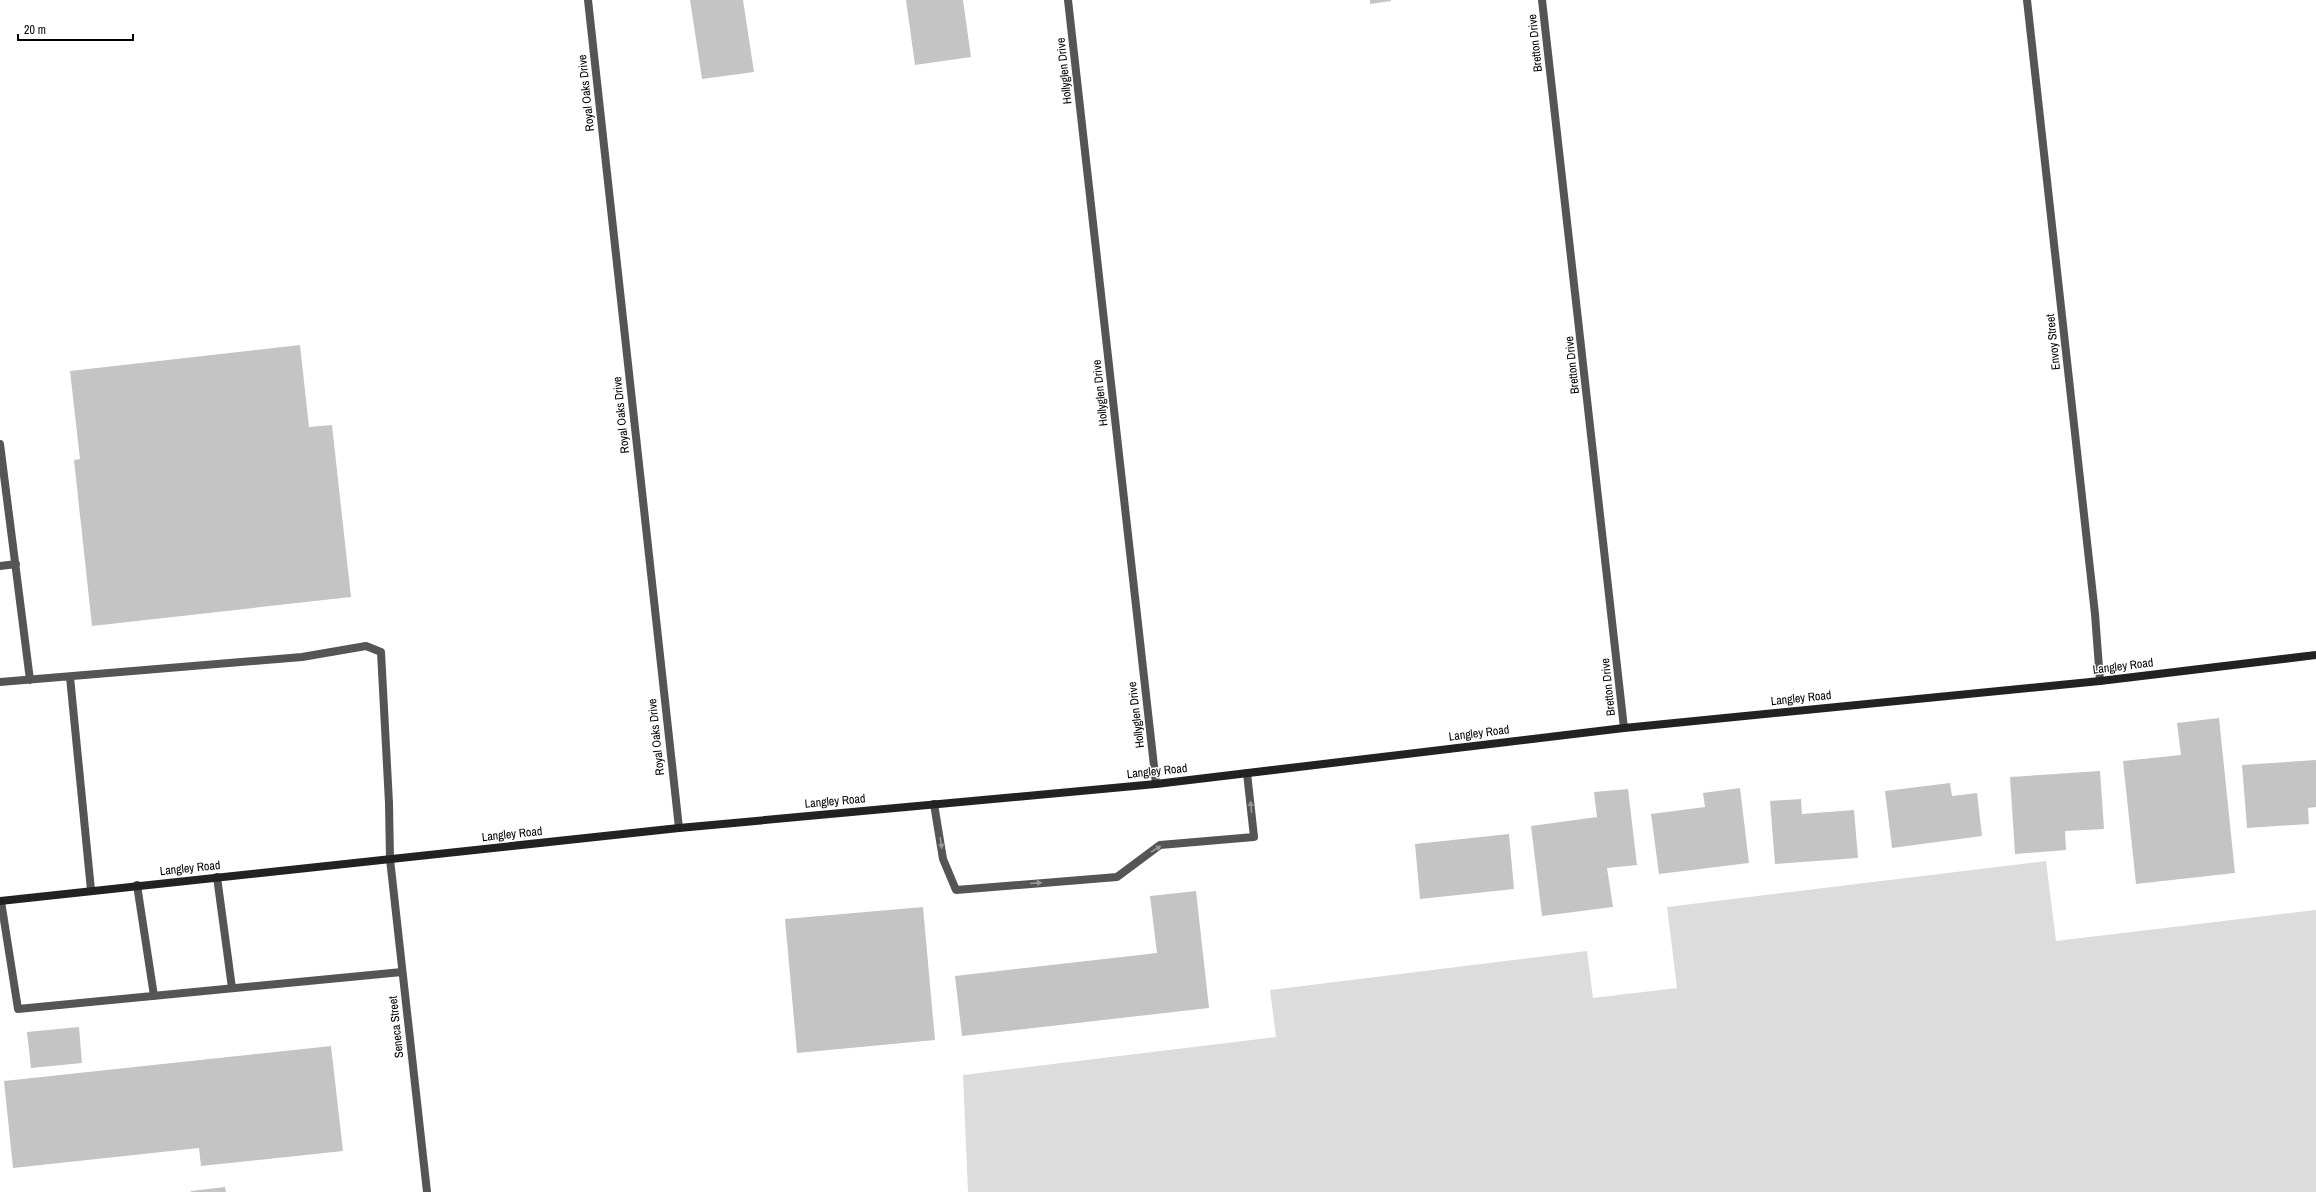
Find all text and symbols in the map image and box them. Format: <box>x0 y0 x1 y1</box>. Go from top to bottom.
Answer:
street label: Bretton Drive <box>1524 13 1546 73</box>
scale bar <box>18 16 133 42</box>
text: 20 m <box>24 22 46 38</box>
street label: Hollyglen Drive <box>1053 37 1075 105</box>
street label: Royal Oaks Drive <box>574 54 598 132</box>
street label: Envoy Street <box>2042 313 2064 371</box>
street label: Bretton Drive <box>1561 335 1583 395</box>
street label: Hollyglen Drive <box>1089 359 1111 427</box>
street label: Royal Oaks Drive <box>609 376 633 454</box>
street label: Langley Road <box>2092 654 2154 678</box>
street label: Bretton Drive <box>1597 657 1619 717</box>
street label: Hollyglen Drive <box>1124 681 1148 749</box>
street label: Langley Road <box>1770 687 1832 709</box>
street label: Royal Oaks Drive <box>644 698 668 776</box>
street label: Langley Road <box>1448 721 1510 745</box>
street label: Langley Road <box>1126 760 1188 782</box>
street label: Langley Road <box>804 790 866 812</box>
one-way arrow <box>1248 801 1254 813</box>
street label: Langley Road <box>481 823 543 845</box>
one-way arrow <box>938 836 944 849</box>
one-way arrow <box>1151 845 1162 853</box>
street label: Langley Road <box>159 857 221 879</box>
one-way arrow <box>1030 880 1042 887</box>
street label: Seneca Street <box>385 995 407 1059</box>

